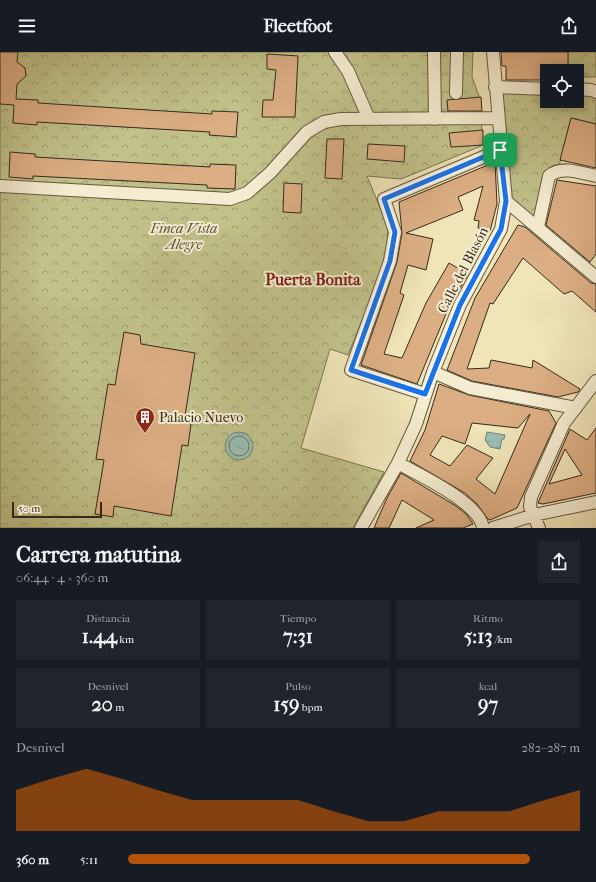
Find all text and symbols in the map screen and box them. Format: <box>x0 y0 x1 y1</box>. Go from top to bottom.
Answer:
icon: menu <box>16 15 38 37</box>
icon: share <box>558 15 580 37</box>
text: Fleetfoot <box>263 16 333 37</box>
map controls <box>540 64 584 108</box>
button: locate <box>540 64 584 108</box>
pin <box>483 133 517 167</box>
icon: arrive <box>489 139 511 161</box>
park label: Finca Vista Alegre <box>150 220 217 253</box>
street label: Calle del Blasón <box>434 224 492 316</box>
district label: Puerta Bonita <box>265 270 361 289</box>
building icon: Palacio Nuevo <box>134 406 156 434</box>
place label: Palacio Nuevo <box>159 409 243 426</box>
scale bar <box>12 500 102 519</box>
text: 50 m <box>18 502 40 515</box>
button: share <box>538 541 580 583</box>
text: Carrera matutina <box>16 542 181 568</box>
text: 06:44 · 4 × 360 m <box>16 570 108 585</box>
text: Distancia <box>86 612 130 625</box>
text: Tiempo <box>280 612 316 625</box>
text: Ritmo <box>473 612 503 625</box>
text: 1.44 <box>82 625 117 648</box>
text: 7:31 <box>283 625 313 648</box>
text: 5:13 <box>464 625 492 648</box>
text: km <box>117 633 134 646</box>
text: /km <box>492 633 512 646</box>
text: Desnivel <box>87 680 129 693</box>
text: Pulso <box>285 680 311 693</box>
text: kcal <box>479 680 497 693</box>
text: 20 <box>92 693 113 716</box>
text: 159 <box>273 693 300 716</box>
text: 97 <box>478 693 498 716</box>
text: m <box>113 701 124 714</box>
text: bpm <box>300 701 323 714</box>
text: Desnivel <box>16 740 65 755</box>
text: 282–287 m <box>521 740 580 755</box>
text: 360 m <box>16 852 49 867</box>
text: 5:11 <box>80 852 98 867</box>

